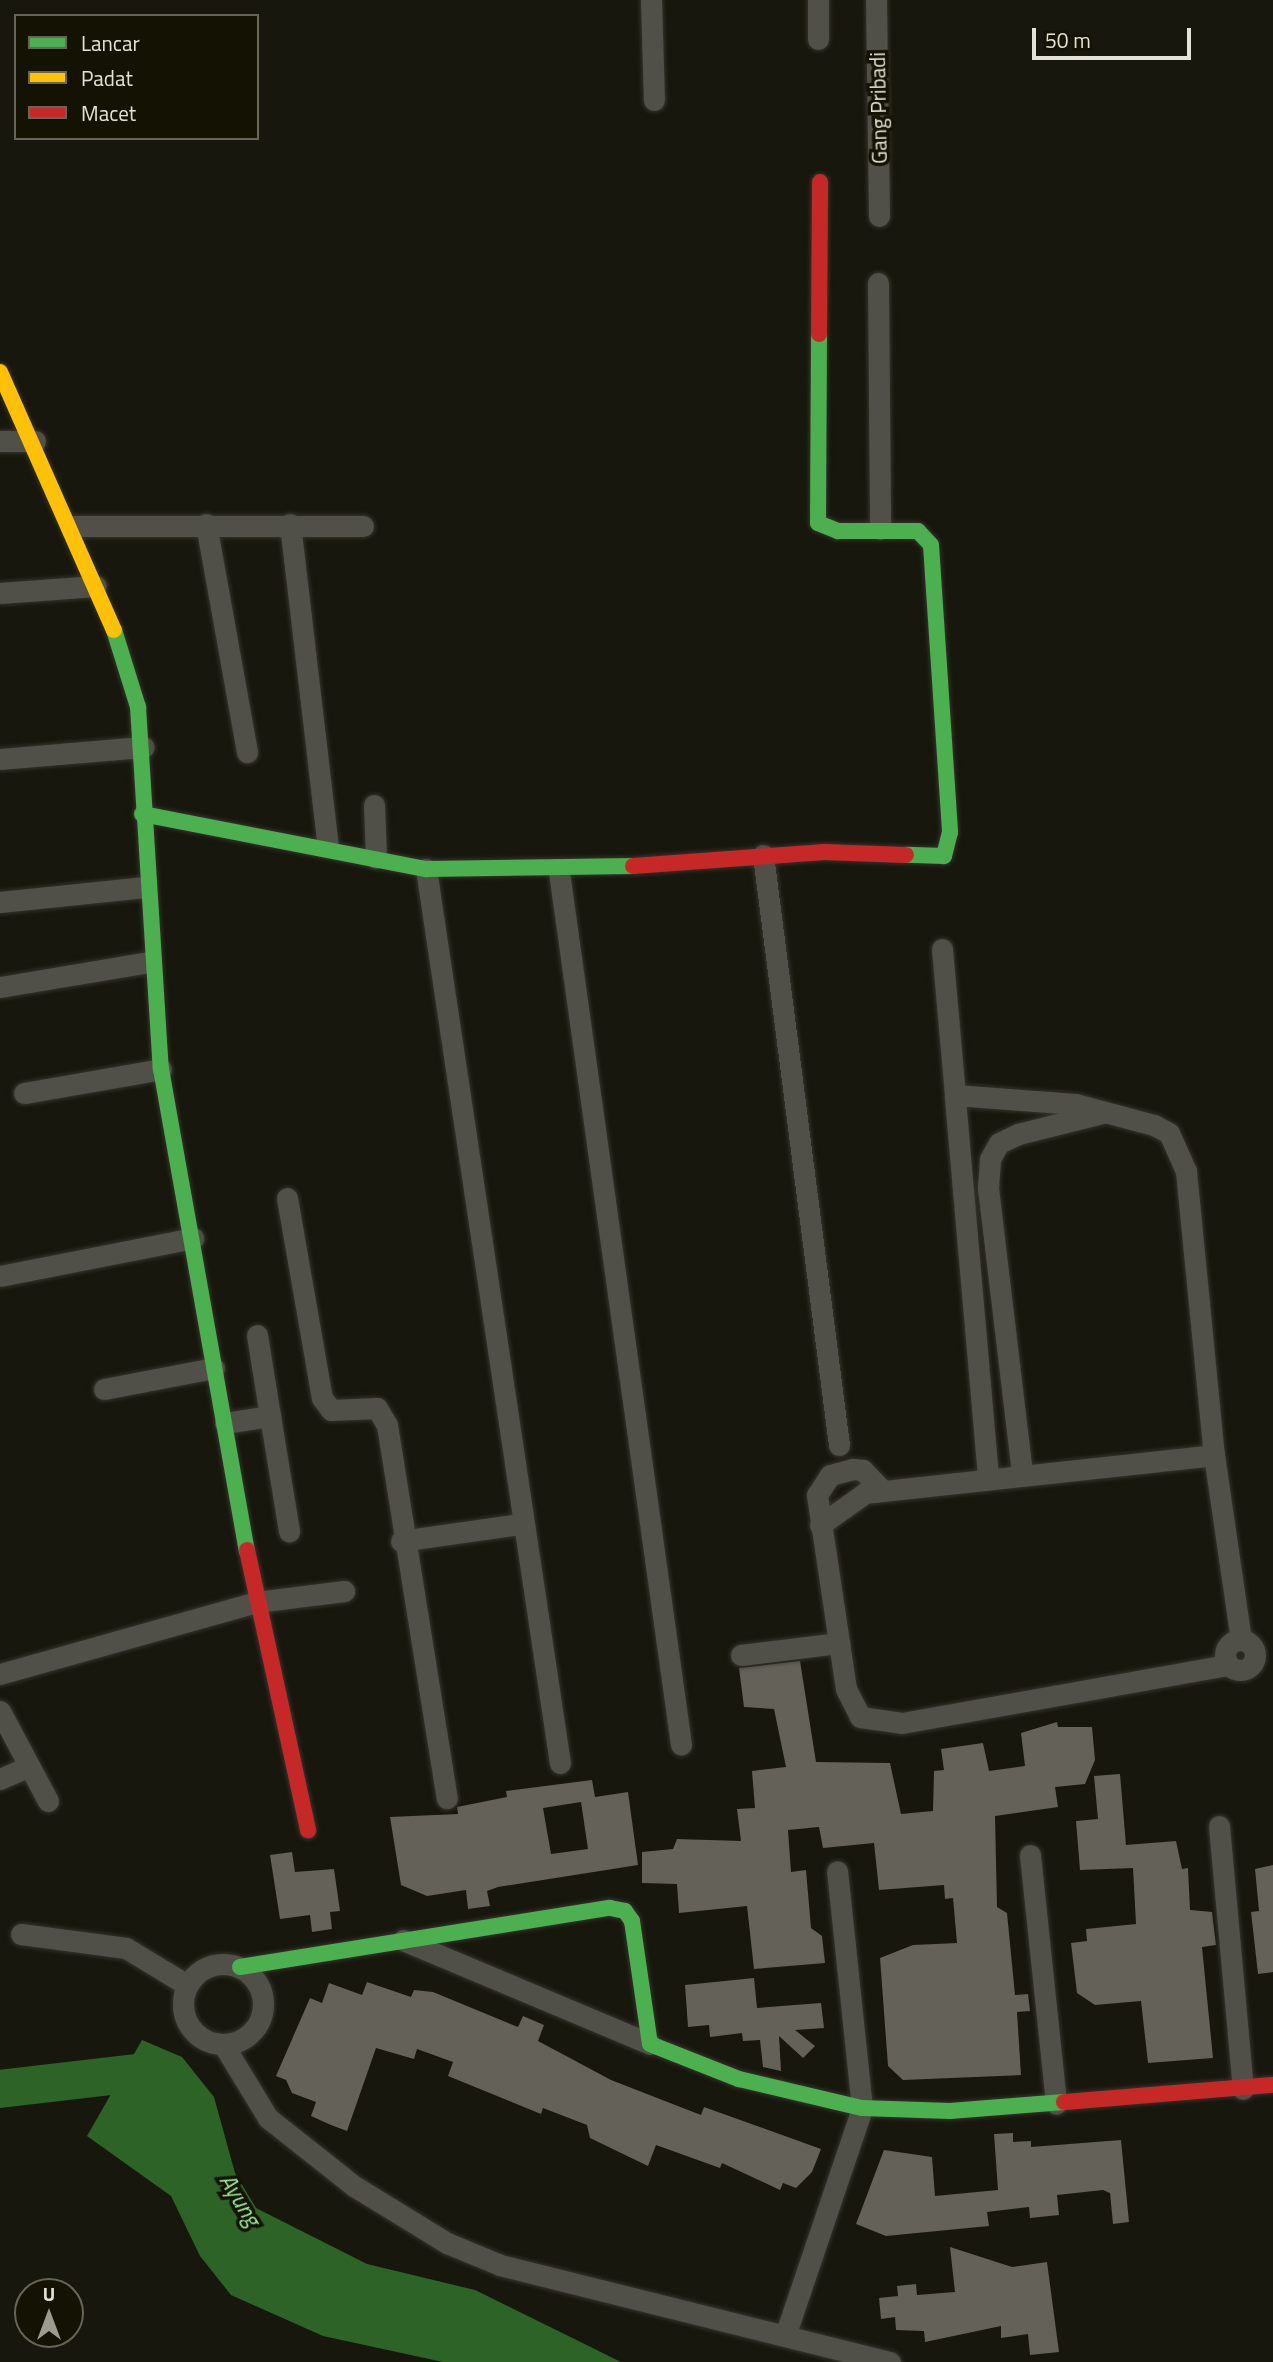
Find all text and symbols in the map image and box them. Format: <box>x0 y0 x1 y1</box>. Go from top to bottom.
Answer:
legend <box>14 14 259 140</box>
scale bar <box>1035 14 1194 58</box>
text: 50 m <box>1045 24 1091 56</box>
text: Lancar <box>81 27 140 59</box>
street label: Gang Pribadi <box>864 52 892 164</box>
text: Padat <box>81 62 133 94</box>
text: Macet <box>81 97 136 129</box>
water label: Ayung <box>214 2169 266 2231</box>
north arrow <box>14 2278 84 2348</box>
text: U <box>43 2279 55 2308</box>

